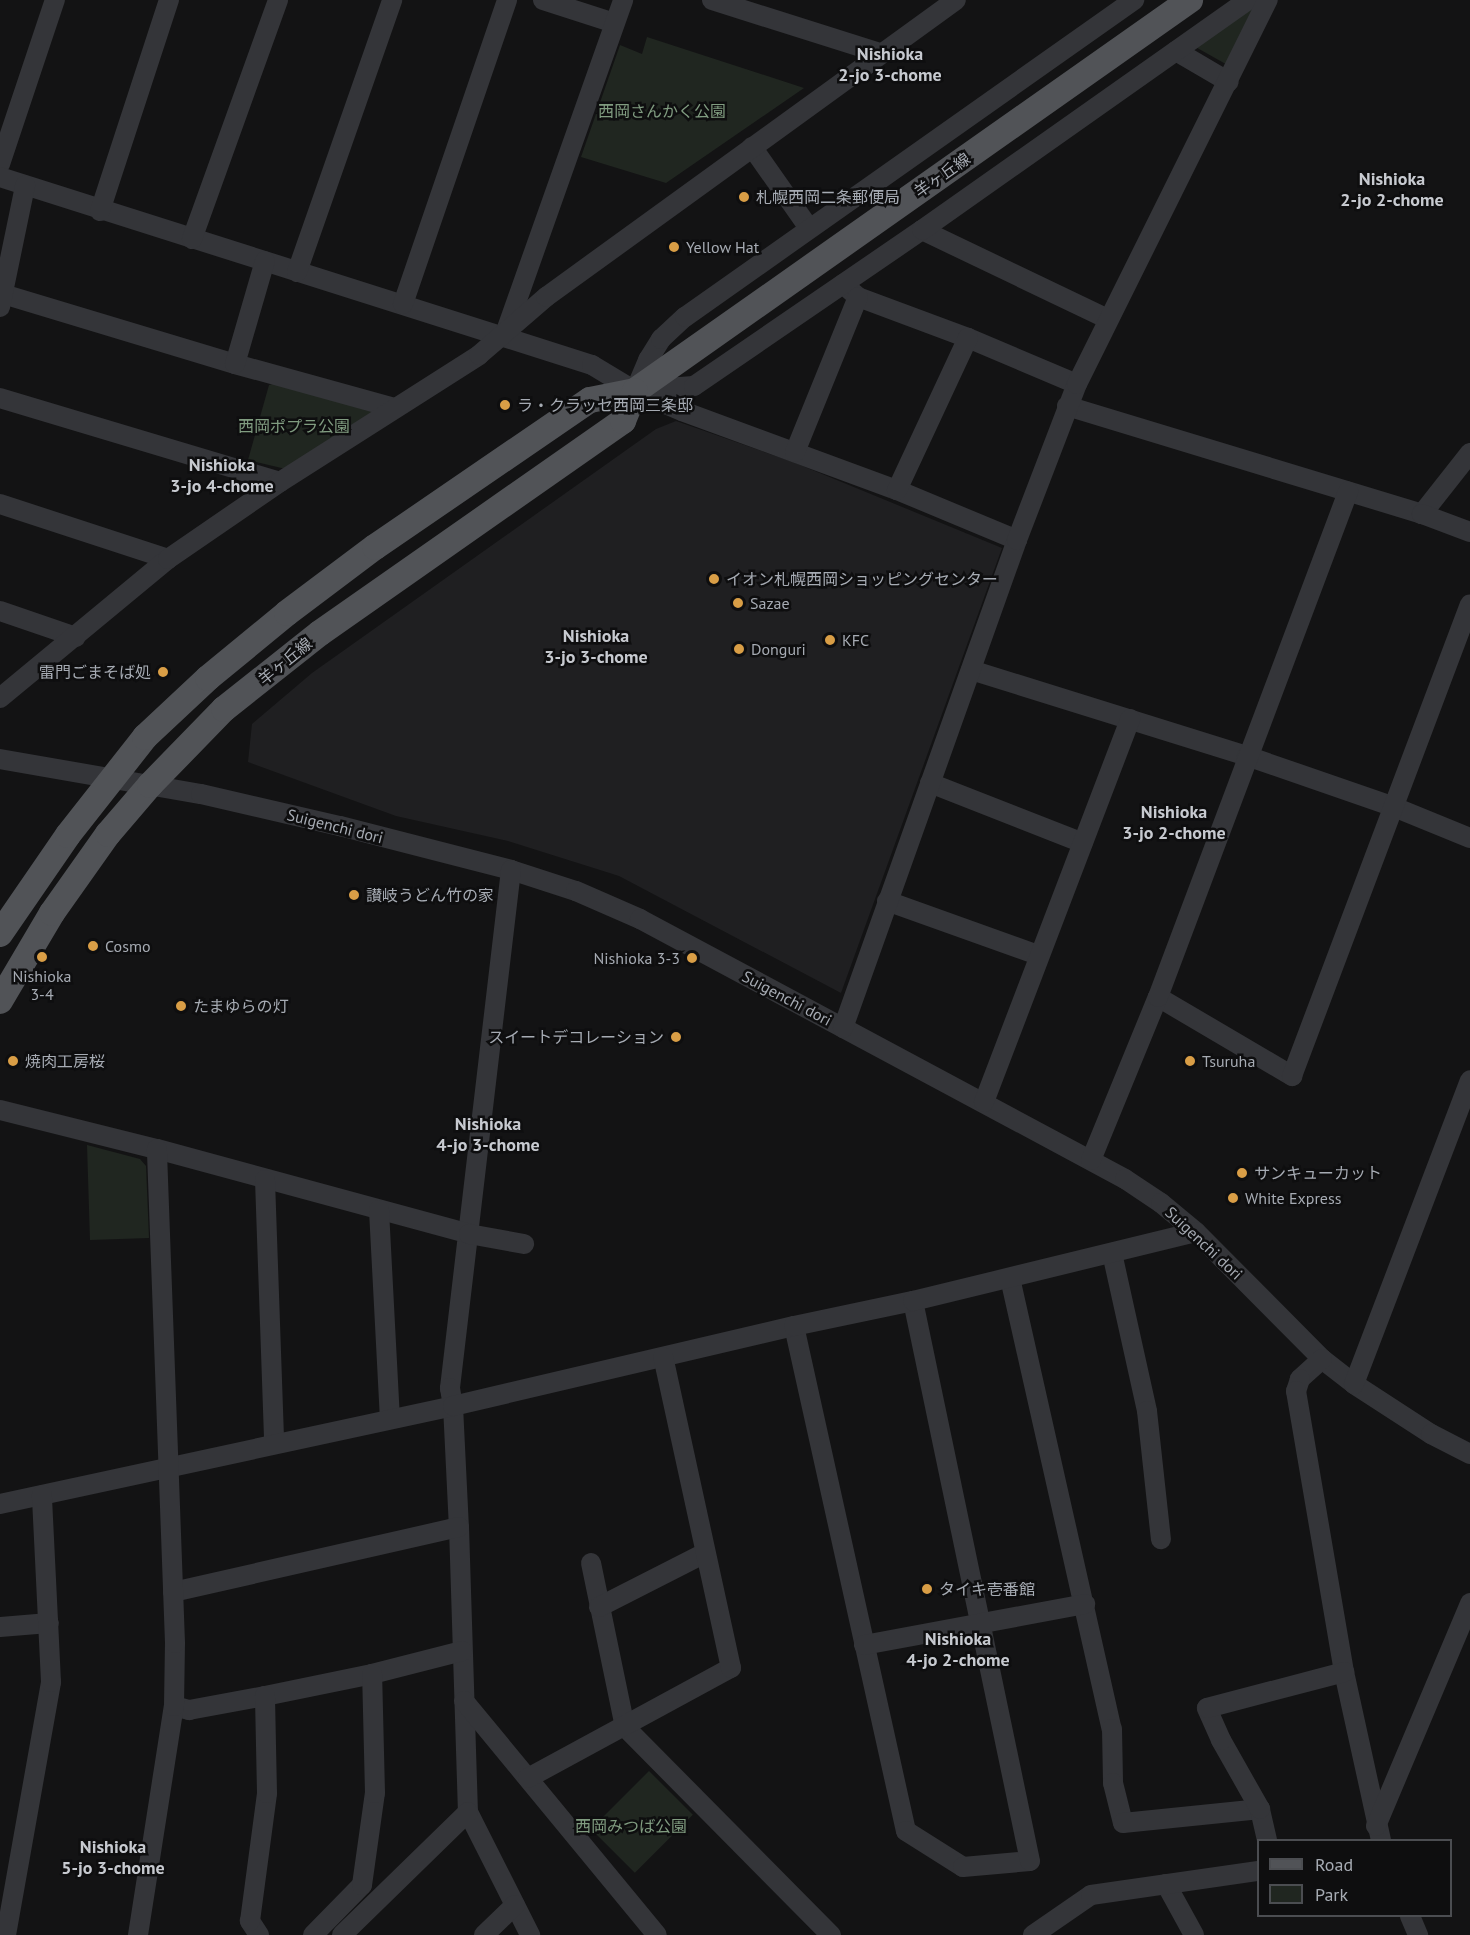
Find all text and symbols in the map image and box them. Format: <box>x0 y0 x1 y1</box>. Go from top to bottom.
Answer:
district label: Nishioka 2-jo 3-chome <box>838 44 942 86</box>
park label: 西岡さんかく公園 <box>598 101 726 121</box>
street label: 羊ヶ丘線 <box>910 149 974 201</box>
district label: Nishioka 2-jo 2-chome <box>1340 169 1444 212</box>
place label: 札幌西岡二条郵便局 <box>756 187 900 207</box>
marker: 札幌西岡二条郵便局 <box>737 190 751 204</box>
place label: Yellow Hat <box>686 237 760 257</box>
marker: Yellow Hat <box>667 240 681 254</box>
place label: ラ・クラッセ西岡三条邸 <box>517 395 693 415</box>
marker: ラ・クラッセ西岡三条邸 <box>498 398 512 412</box>
park label: 西岡ポプラ公園 <box>238 416 350 436</box>
district label: Nishioka 3-jo 4-chome <box>170 455 274 498</box>
place label: イオン札幌西岡ショッピングセンター <box>726 569 998 589</box>
marker: イオン札幌西岡ショッピングセンター <box>707 572 721 586</box>
place label: Sazae <box>750 593 790 613</box>
marker: Sazae <box>731 596 745 610</box>
district label: Nishioka 3-jo 3-chome <box>544 626 648 668</box>
place label: KFC <box>842 630 869 650</box>
street label: 羊ヶ丘線 <box>254 633 316 689</box>
marker: KFC <box>823 633 837 647</box>
place label: Donguri <box>751 639 806 659</box>
marker: Donguri <box>732 642 746 656</box>
place label: 雷門ごまそば処 <box>39 662 151 682</box>
marker: 雷門ごまそば処 <box>156 665 170 679</box>
district label: Nishioka 3-jo 2-chome <box>1122 802 1226 844</box>
street label: Suigenchi dori <box>285 805 385 847</box>
place label: 讃岐うどん竹の家 <box>366 885 494 905</box>
marker: 讃岐うどん竹の家 <box>347 888 361 902</box>
place label: Cosmo <box>105 936 150 956</box>
marker: Cosmo <box>86 939 100 953</box>
place label: Nishioka 3-3 <box>594 948 680 968</box>
marker: Nishioka 3-4 <box>35 950 49 964</box>
marker: Nishioka 3-3 <box>685 951 699 965</box>
place label: Nishioka 3-4 <box>12 966 72 1004</box>
street label: Suigenchi dori <box>739 966 835 1030</box>
place label: たまゆらの灯 <box>193 996 289 1016</box>
marker: たまゆらの灯 <box>174 999 188 1013</box>
place label: スイートデコレーション <box>488 1027 664 1047</box>
marker: スイートデコレーション <box>669 1030 683 1044</box>
place label: 焼肉工房桜 <box>25 1051 105 1071</box>
place label: Tsuruha <box>1202 1051 1255 1071</box>
marker: 焼肉工房桜 <box>6 1054 20 1068</box>
marker: Tsuruha <box>1183 1054 1197 1068</box>
district label: Nishioka 4-jo 3-chome <box>436 1114 540 1156</box>
place label: サンキューカット <box>1254 1163 1382 1183</box>
marker: サンキューカット <box>1235 1166 1249 1180</box>
place label: White Express <box>1245 1188 1341 1208</box>
marker: White Express <box>1226 1191 1240 1205</box>
street label: Suigenchi dori <box>1161 1202 1247 1284</box>
place label: タイキ壱番館 <box>939 1579 1035 1599</box>
marker: タイキ壱番館 <box>920 1582 934 1596</box>
district label: Nishioka 4-jo 2-chome <box>906 1629 1010 1672</box>
park label: 西岡みつば公園 <box>575 1816 687 1836</box>
district label: Nishioka 5-jo 3-chome <box>61 1837 165 1880</box>
legend <box>1257 1839 1452 1917</box>
text: Road <box>1315 1853 1353 1876</box>
text: Park <box>1315 1883 1348 1906</box>

